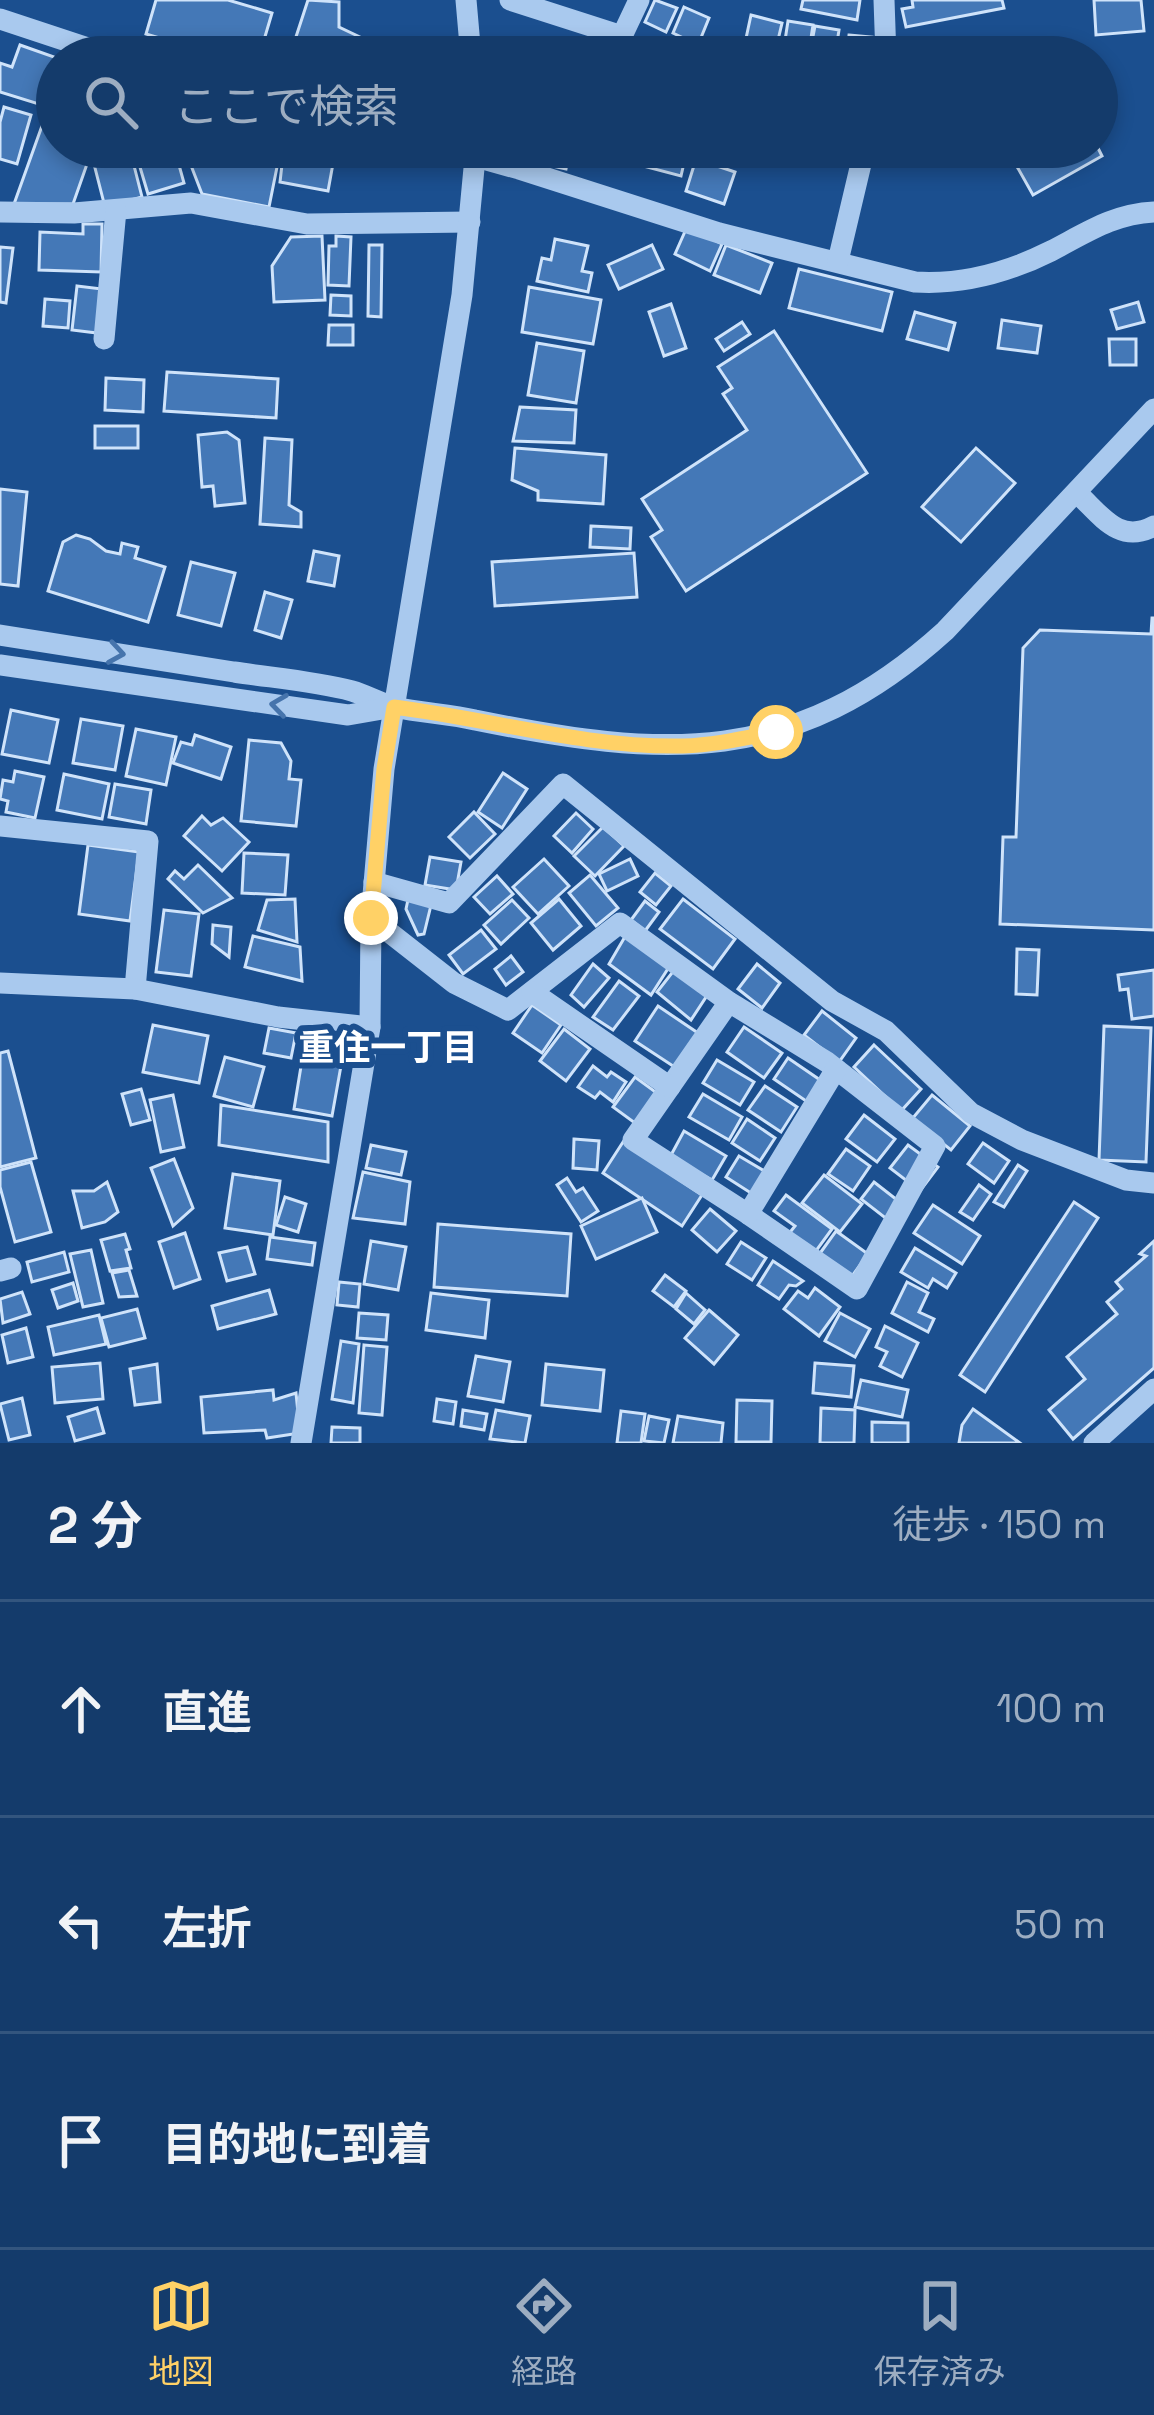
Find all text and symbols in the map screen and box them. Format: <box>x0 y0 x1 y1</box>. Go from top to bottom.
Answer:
search box <box>36 36 1118 168</box>
icon: search <box>78 69 144 135</box>
text: ここで検索 <box>174 78 399 135</box>
one-way arrow <box>105 640 125 665</box>
one-way arrow <box>269 693 289 719</box>
route start <box>749 705 803 759</box>
route end <box>344 891 398 945</box>
district label: 重住一丁目 <box>298 1025 478 1071</box>
text: 2 分 <box>48 1493 142 1558</box>
text: 徒歩 · 150 m <box>892 1500 1106 1549</box>
icon: ahead <box>48 1676 114 1742</box>
text: 直進 <box>162 1684 252 1741</box>
text: 100 m <box>996 1684 1106 1733</box>
icon: left <box>48 1892 114 1958</box>
text: 左折 <box>162 1900 252 1957</box>
text: 50 m <box>1014 1900 1106 1949</box>
icon: arrive <box>48 2108 114 2174</box>
text: 目的地に到着 <box>162 2116 432 2173</box>
tab: 地図 <box>148 2273 214 2393</box>
tab: 経路 <box>511 2273 577 2393</box>
tab: 保存済み <box>874 2273 1006 2393</box>

